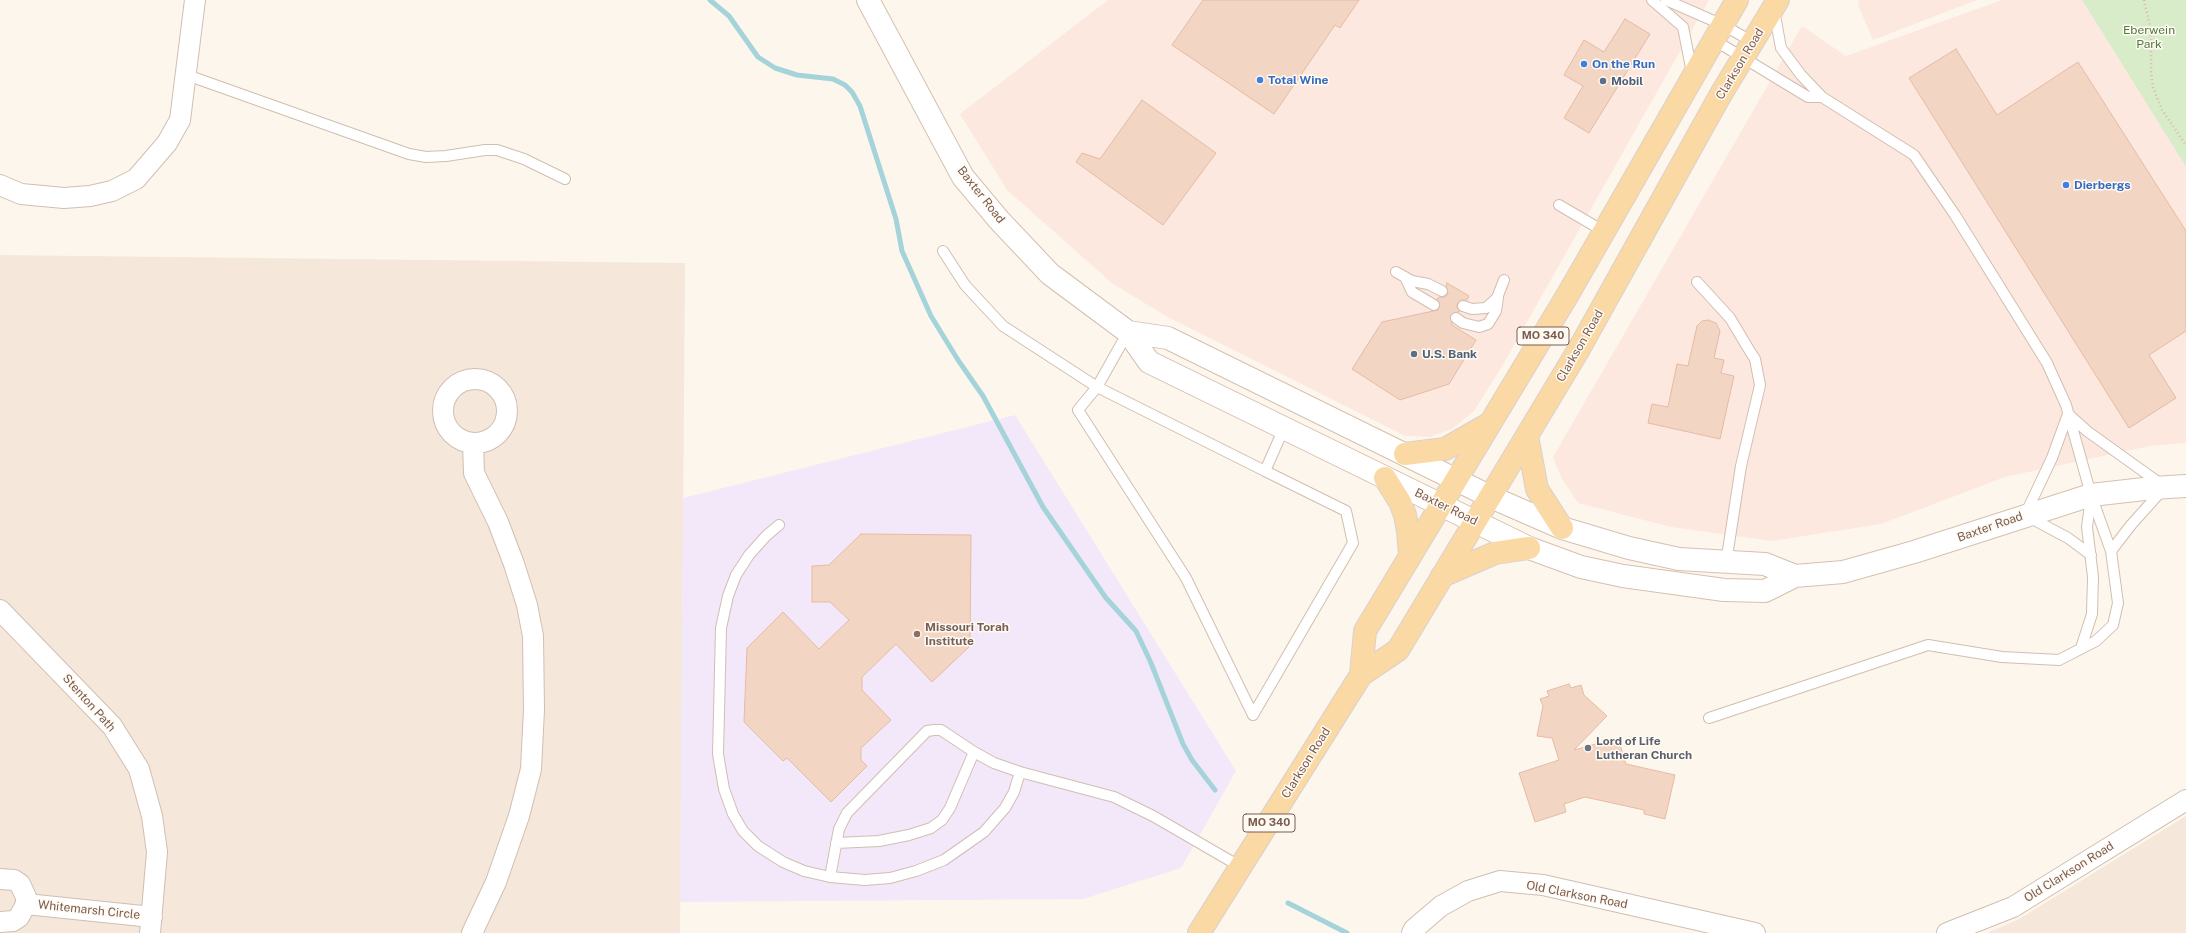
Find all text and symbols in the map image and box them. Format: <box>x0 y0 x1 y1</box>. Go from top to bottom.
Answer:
park label: Eberwein Park <box>2123 23 2175 51</box>
street label: Clarkson Road <box>1713 26 1767 102</box>
place label: On the Run <box>1592 57 1655 71</box>
marker: On the Run <box>1579 59 1589 69</box>
place label: Total Wine <box>1268 73 1329 87</box>
place label: Mobil <box>1611 74 1643 88</box>
marker: Total Wine <box>1255 75 1265 85</box>
marker: Mobil <box>1598 76 1608 86</box>
street label: Baxter Road <box>954 164 1008 226</box>
place label: Dierbergs <box>2074 178 2131 192</box>
marker: Dierbergs <box>2061 180 2071 190</box>
street label: Clarkson Road <box>1554 307 1606 385</box>
road number: MO 340 <box>1517 327 1569 345</box>
place label: U.S. Bank <box>1422 347 1477 361</box>
marker: U.S. Bank <box>1409 349 1419 359</box>
street label: Baxter Road <box>1412 486 1480 528</box>
street label: Baxter Road <box>1955 509 2025 545</box>
place label: Missouri Torah Institute <box>925 620 1009 648</box>
marker: Missouri Torah Institute <box>912 629 922 639</box>
street label: Stenton Path <box>59 671 119 735</box>
street label: Clarkson Road <box>1278 725 1334 801</box>
place label: Lord of Life Lutheran Church <box>1596 734 1692 762</box>
marker: Lord of Life Lutheran Church <box>1583 743 1593 753</box>
road number: MO 340 <box>1243 814 1295 832</box>
street label: Old Clarkson Road <box>2022 839 2116 905</box>
street label: Old Clarkson Road <box>1525 878 1629 912</box>
street label: Whitemarsh Circle <box>37 897 141 923</box>

